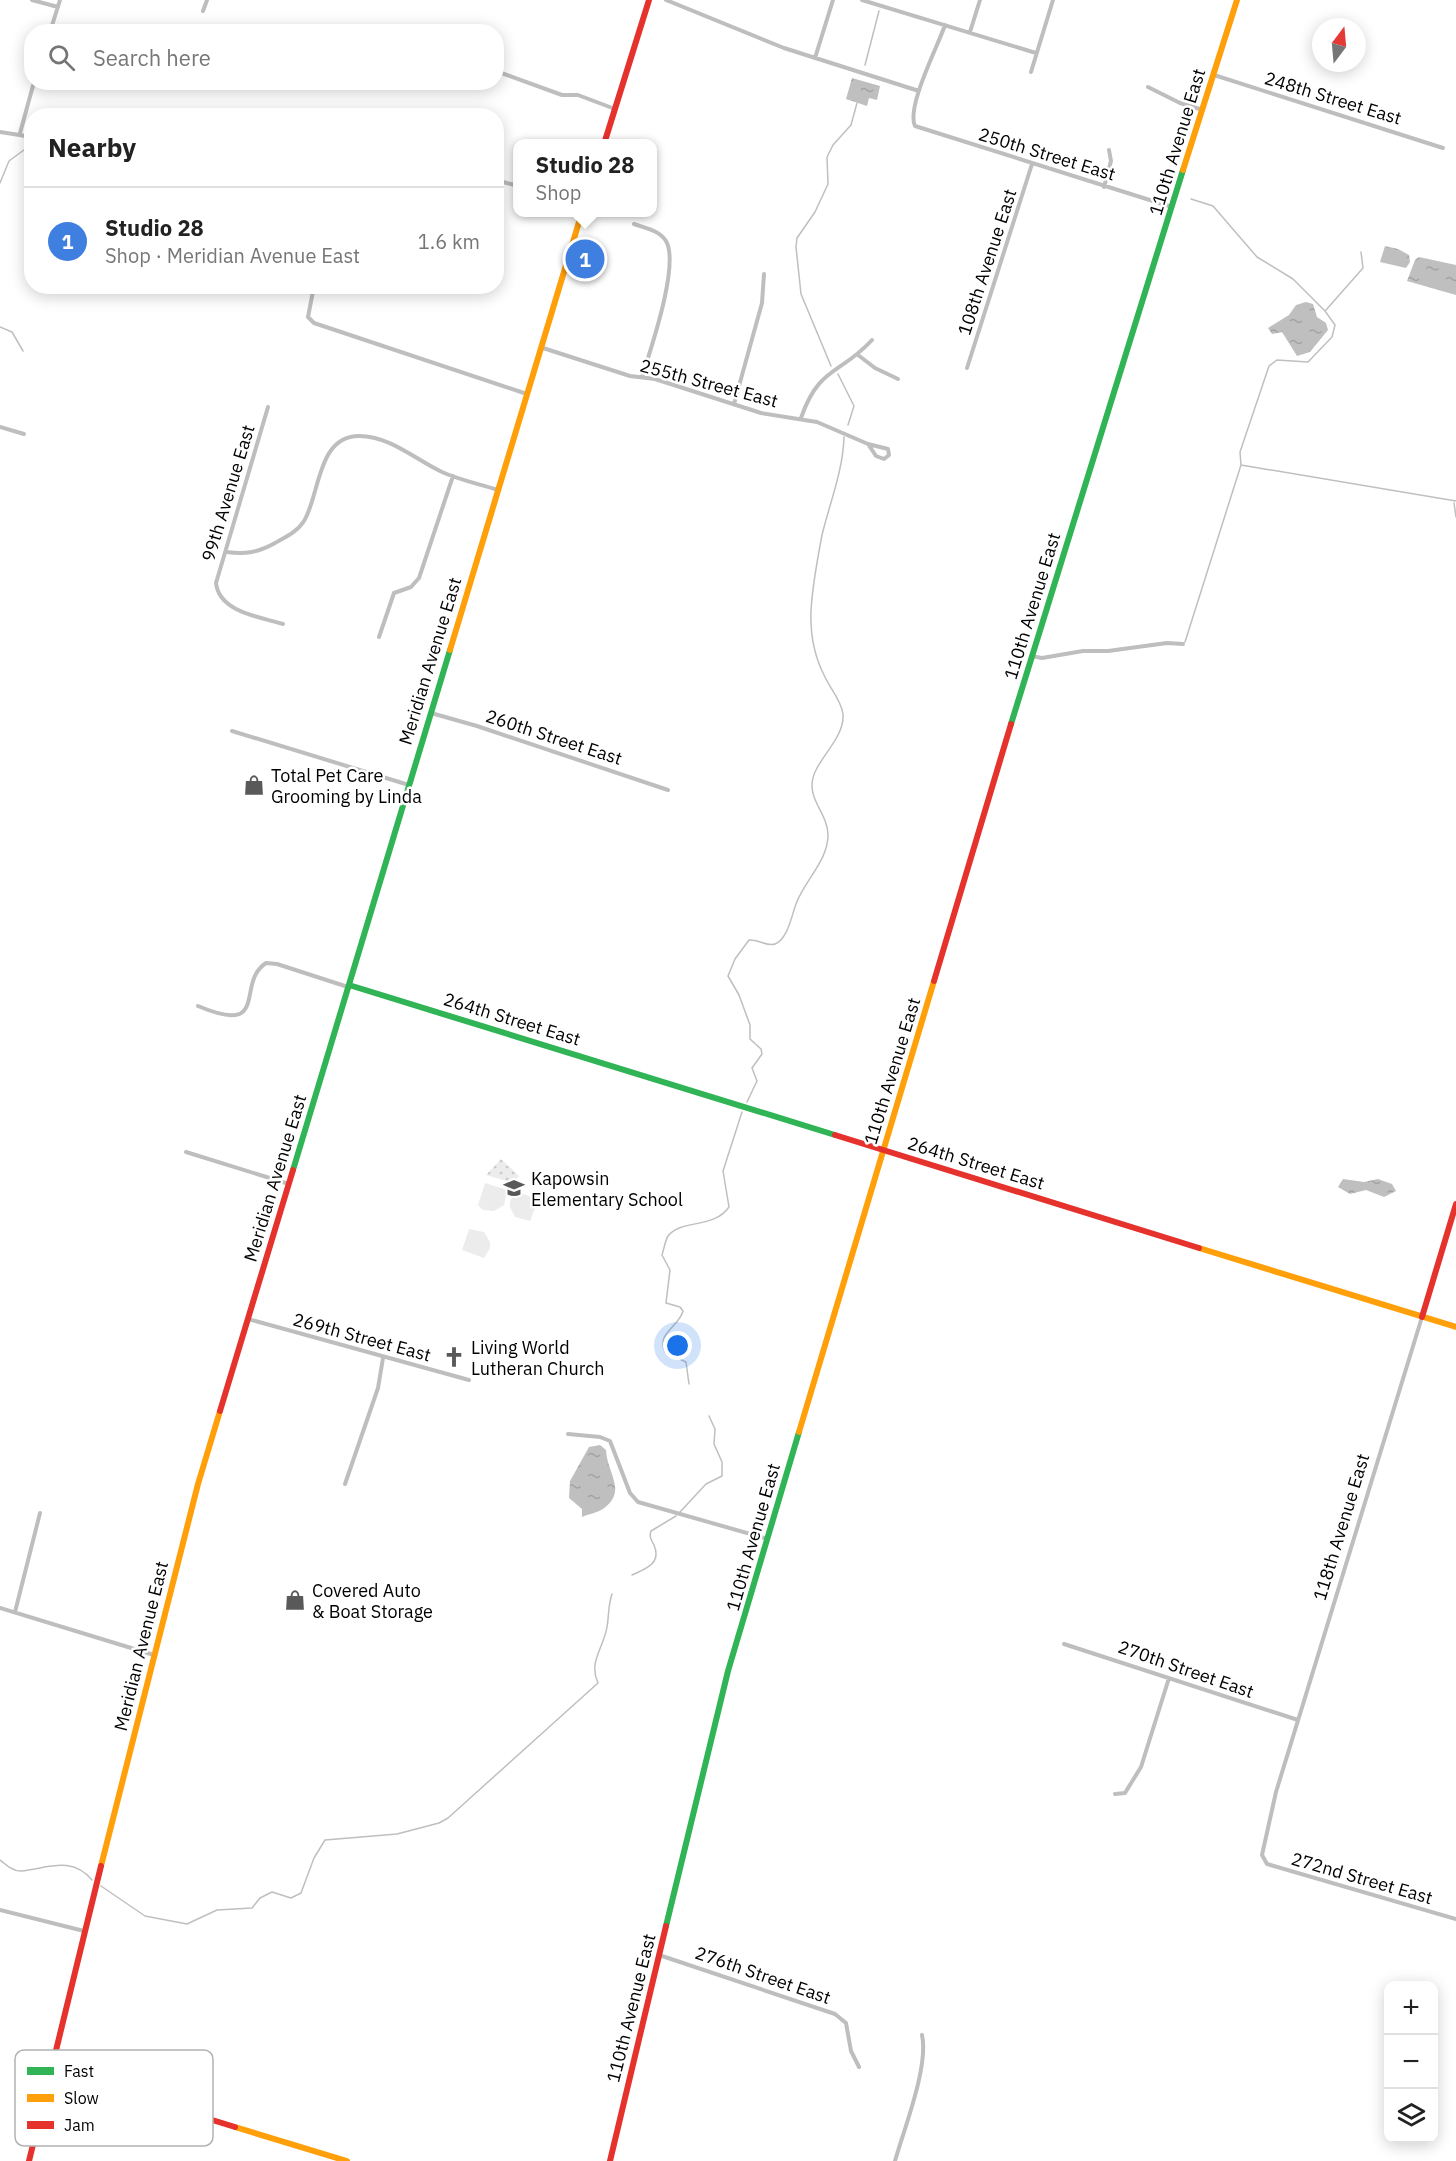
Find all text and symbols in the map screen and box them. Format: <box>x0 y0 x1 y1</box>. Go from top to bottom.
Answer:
north arrow <box>1312 18 1366 72</box>
search box <box>24 24 504 90</box>
icon: search <box>45 41 78 74</box>
text: Search here <box>93 43 211 72</box>
street label: 110th Avenue East <box>1144 66 1210 218</box>
street label: 248th Street East <box>1262 66 1404 130</box>
street label: 250th Street East <box>976 122 1118 186</box>
text: Nearby <box>48 130 136 164</box>
popup <box>513 139 657 217</box>
text: Studio 28 <box>536 150 634 179</box>
text: Shop <box>536 179 581 206</box>
street label: 108th Avenue East <box>952 186 1022 338</box>
text: Studio 28 <box>105 213 204 242</box>
text: 1 <box>62 228 74 255</box>
text: 1.6 km <box>418 228 480 255</box>
pin: 1 <box>566 236 604 282</box>
text: Shop · Meridian Avenue East <box>105 242 360 269</box>
street label: 255th Street East <box>637 354 781 412</box>
street label: 99th Avenue East <box>196 422 260 564</box>
street label: 110th Avenue East <box>999 530 1065 682</box>
street label: Meridian Avenue East <box>394 574 466 748</box>
street label: 260th Street East <box>483 704 625 770</box>
place label: Total Pet Care Grooming by Linda <box>271 764 422 808</box>
shop icon: Total Pet Care Grooming by Linda <box>242 773 266 797</box>
street label: 264th Street East <box>441 987 583 1051</box>
street label: 110th Avenue East <box>859 995 925 1147</box>
street label: Meridian Avenue East <box>239 1091 311 1265</box>
street label: 264th Street East <box>905 1131 1047 1195</box>
place label: Kapowsin Elementary School <box>531 1167 683 1211</box>
school or university icon: Kapowsin Elementary School <box>502 1176 526 1200</box>
street label: 269th Street East <box>290 1308 434 1366</box>
your location <box>663 1331 692 1360</box>
place label: Living World Lutheran Church <box>471 1336 605 1380</box>
church icon: Living World Lutheran Church <box>442 1345 466 1369</box>
street label: 118th Avenue East <box>1308 1451 1374 1603</box>
street label: 110th Avenue East <box>721 1460 785 1614</box>
street label: Meridian Avenue East <box>109 1559 173 1733</box>
place label: Covered Auto & Boat Storage <box>312 1579 433 1623</box>
shop icon: Covered Auto & Boat Storage <box>283 1588 307 1612</box>
street label: 270th Street East <box>1115 1635 1257 1703</box>
street label: 272nd Street East <box>1289 1847 1435 1909</box>
street label: 110th Avenue East <box>601 1931 661 2085</box>
street label: 276th Street East <box>692 1941 834 2009</box>
map controls <box>1384 1981 1438 2143</box>
button: + <box>1384 1981 1438 2035</box>
button: − <box>1384 2035 1438 2089</box>
legend <box>15 2050 213 2146</box>
text: Fast <box>64 2061 94 2081</box>
text: Slow <box>64 2088 99 2108</box>
button: layers <box>1384 2089 1438 2143</box>
text: Jam <box>64 2115 95 2135</box>

